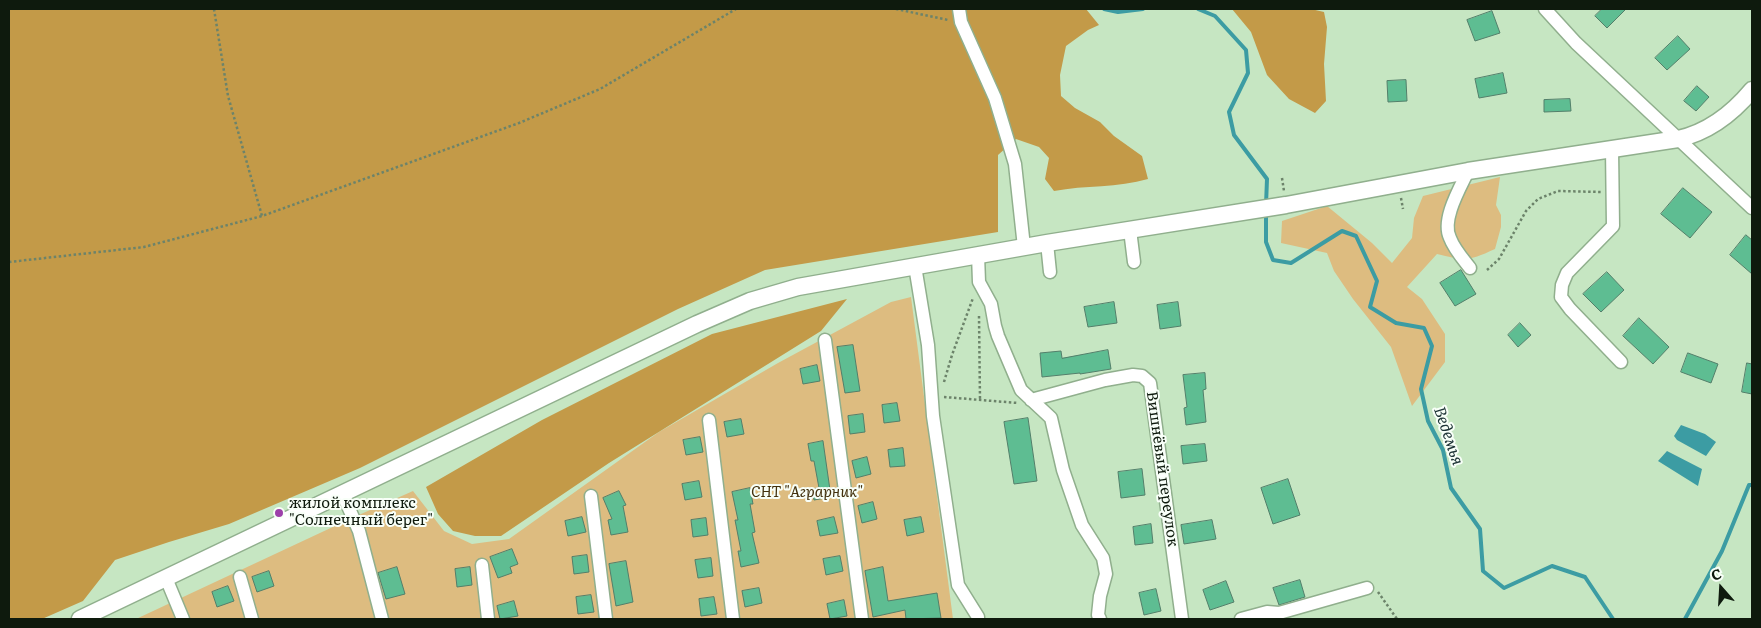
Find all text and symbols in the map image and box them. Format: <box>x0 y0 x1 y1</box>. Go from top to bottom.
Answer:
street label: Вишнёвый переулок <box>1142 390 1182 548</box>
water label: Ведемья <box>1429 404 1467 468</box>
park label: СНТ "Аграрник" <box>751 484 863 502</box>
place label: жилой комплекс "Солнечный берег" <box>289 495 433 530</box>
marker: жилой комплекс "Солнечный берег" <box>273 507 285 519</box>
north arrow <box>1696 563 1746 613</box>
text: С <box>1708 563 1724 585</box>

